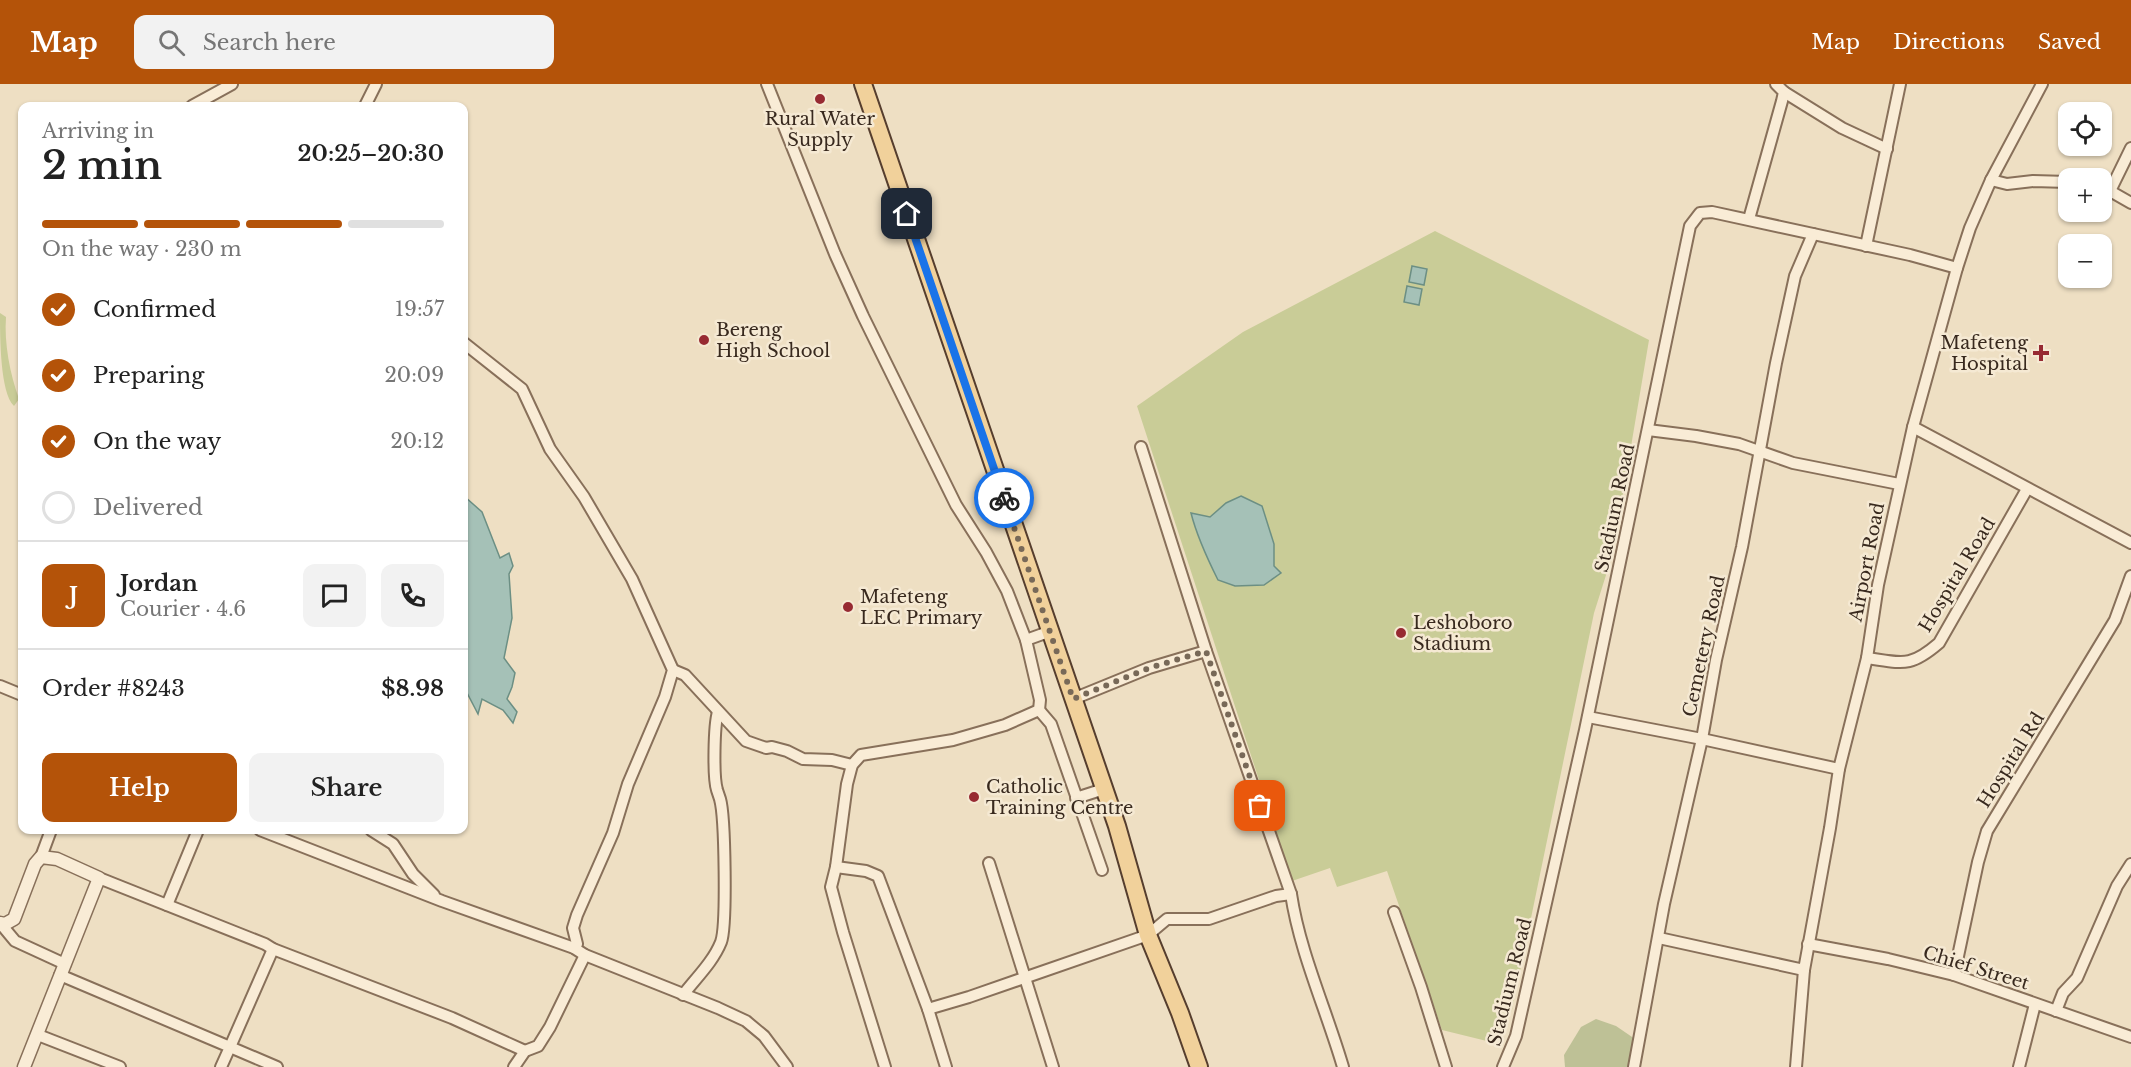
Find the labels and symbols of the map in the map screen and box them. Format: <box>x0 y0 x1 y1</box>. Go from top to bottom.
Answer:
marker: Rural Water Supply <box>813 92 827 106</box>
place label: Rural Water Supply <box>765 108 876 151</box>
pin <box>881 188 932 239</box>
place label: Bereng High School <box>716 319 830 362</box>
place label: Mafeteng Hospital <box>1941 332 2028 375</box>
marker: Bereng High School <box>697 333 711 347</box>
marker: Mafeteng Hospital <box>2032 344 2050 362</box>
street label: Stadium Road <box>1591 442 1639 574</box>
courier <box>974 468 1034 528</box>
street label: Airport Road <box>1844 500 1889 625</box>
street label: Hospital Road <box>1914 514 2000 636</box>
street label: Cemetery Road <box>1678 573 1730 719</box>
place label: Mafeteng LEC Primary <box>860 586 983 629</box>
marker: Mafeteng LEC Primary <box>841 600 855 614</box>
place label: Leshoboro Stadium <box>1413 612 1512 655</box>
marker: Leshoboro Stadium <box>1394 626 1408 640</box>
street label: Hospital Rd <box>1973 708 2049 812</box>
place label: Catholic Training Centre <box>986 776 1133 819</box>
pin <box>1234 780 1285 831</box>
marker: Catholic Training Centre <box>967 790 981 804</box>
street label: Stadium Road <box>1483 916 1537 1048</box>
street label: Chief Street <box>1920 941 2032 995</box>

